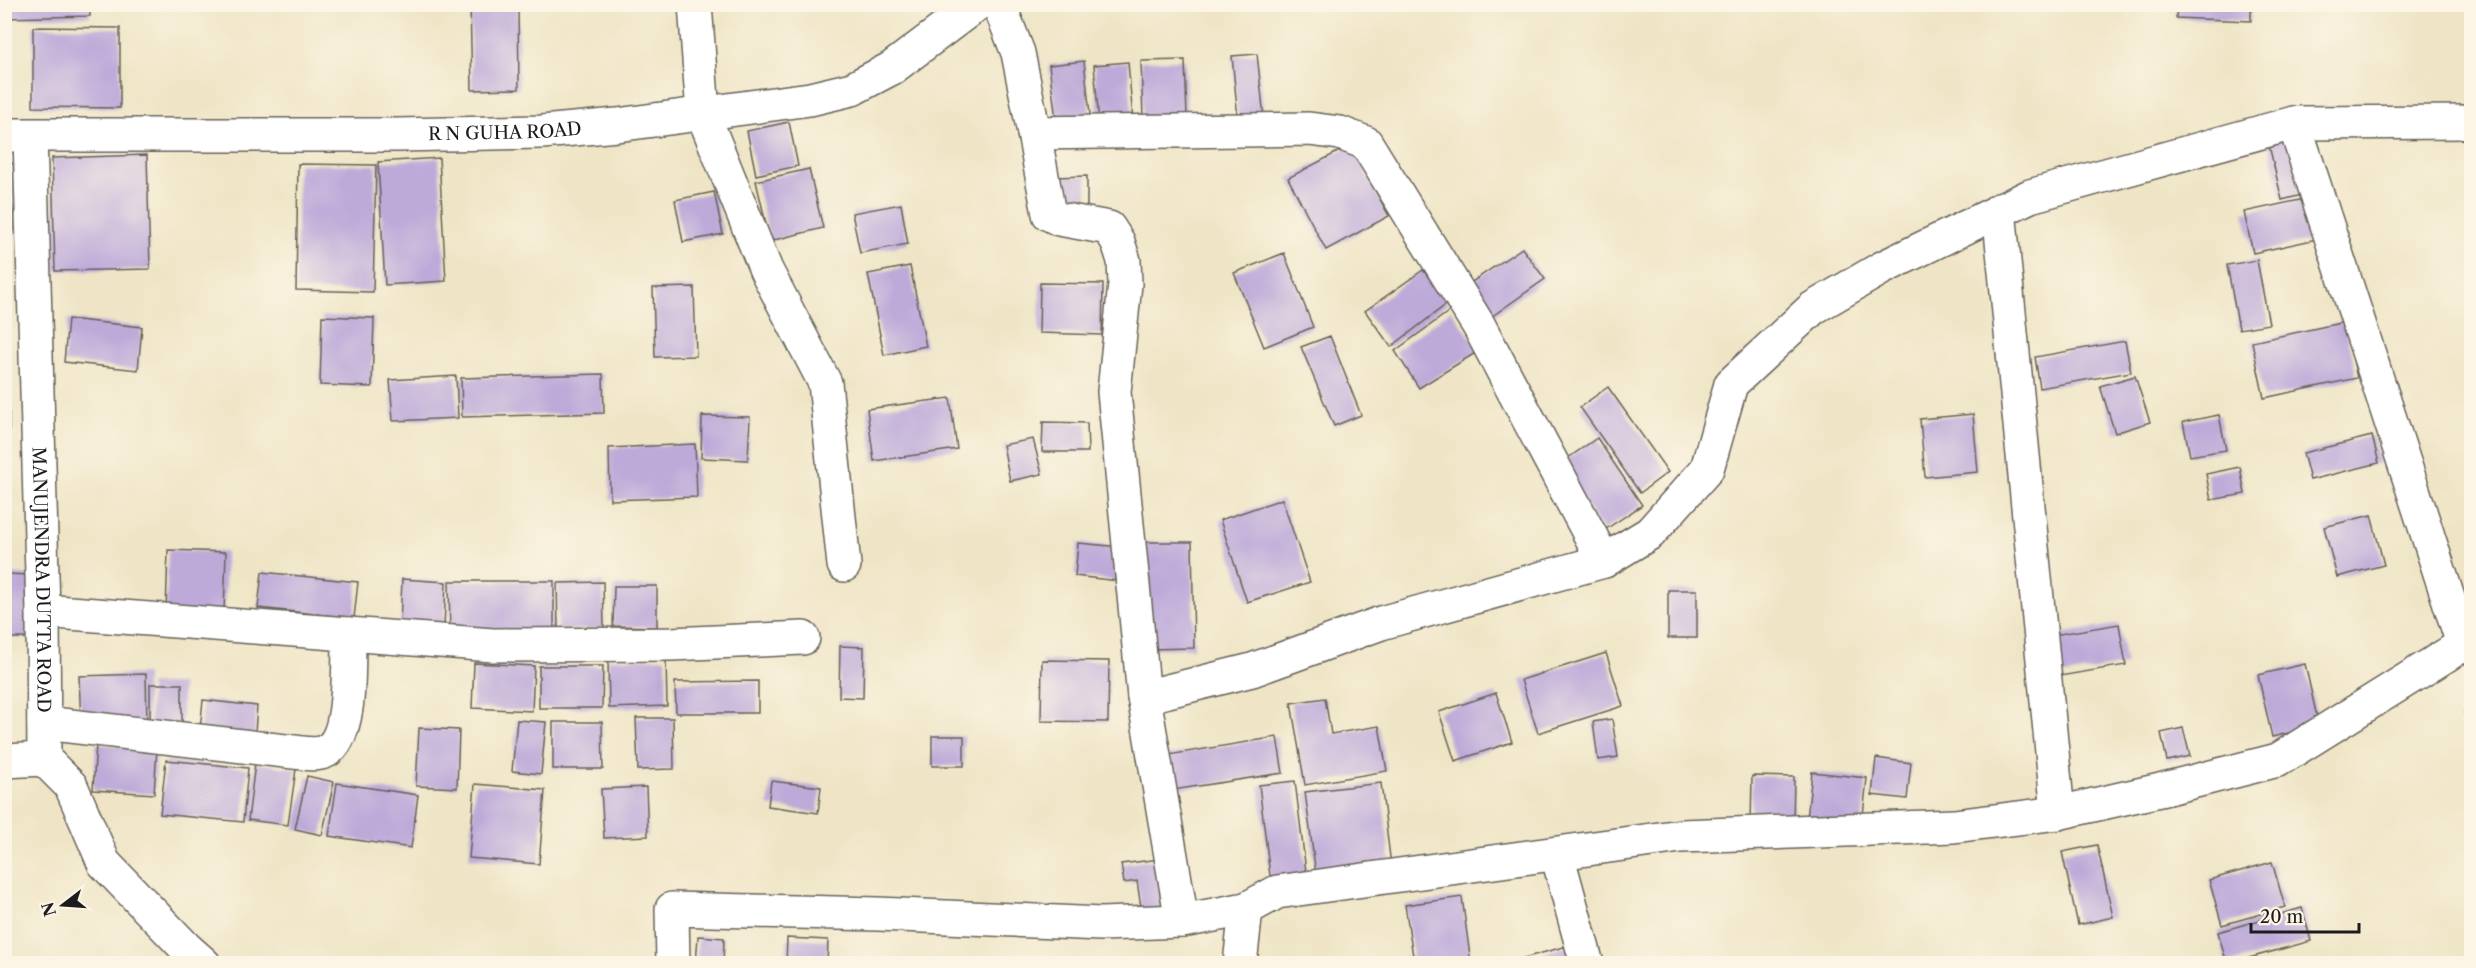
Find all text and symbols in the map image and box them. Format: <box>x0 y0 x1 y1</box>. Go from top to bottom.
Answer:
street label: R N GUHA ROAD <box>428 117 583 145</box>
street label: MANUJENDRA DUTTA ROAD <box>28 447 55 713</box>
north arrow <box>33 875 93 935</box>
scale bar <box>2251 896 2359 934</box>
text: N <box>37 900 60 919</box>
text: 20 m <box>2260 906 2304 928</box>

